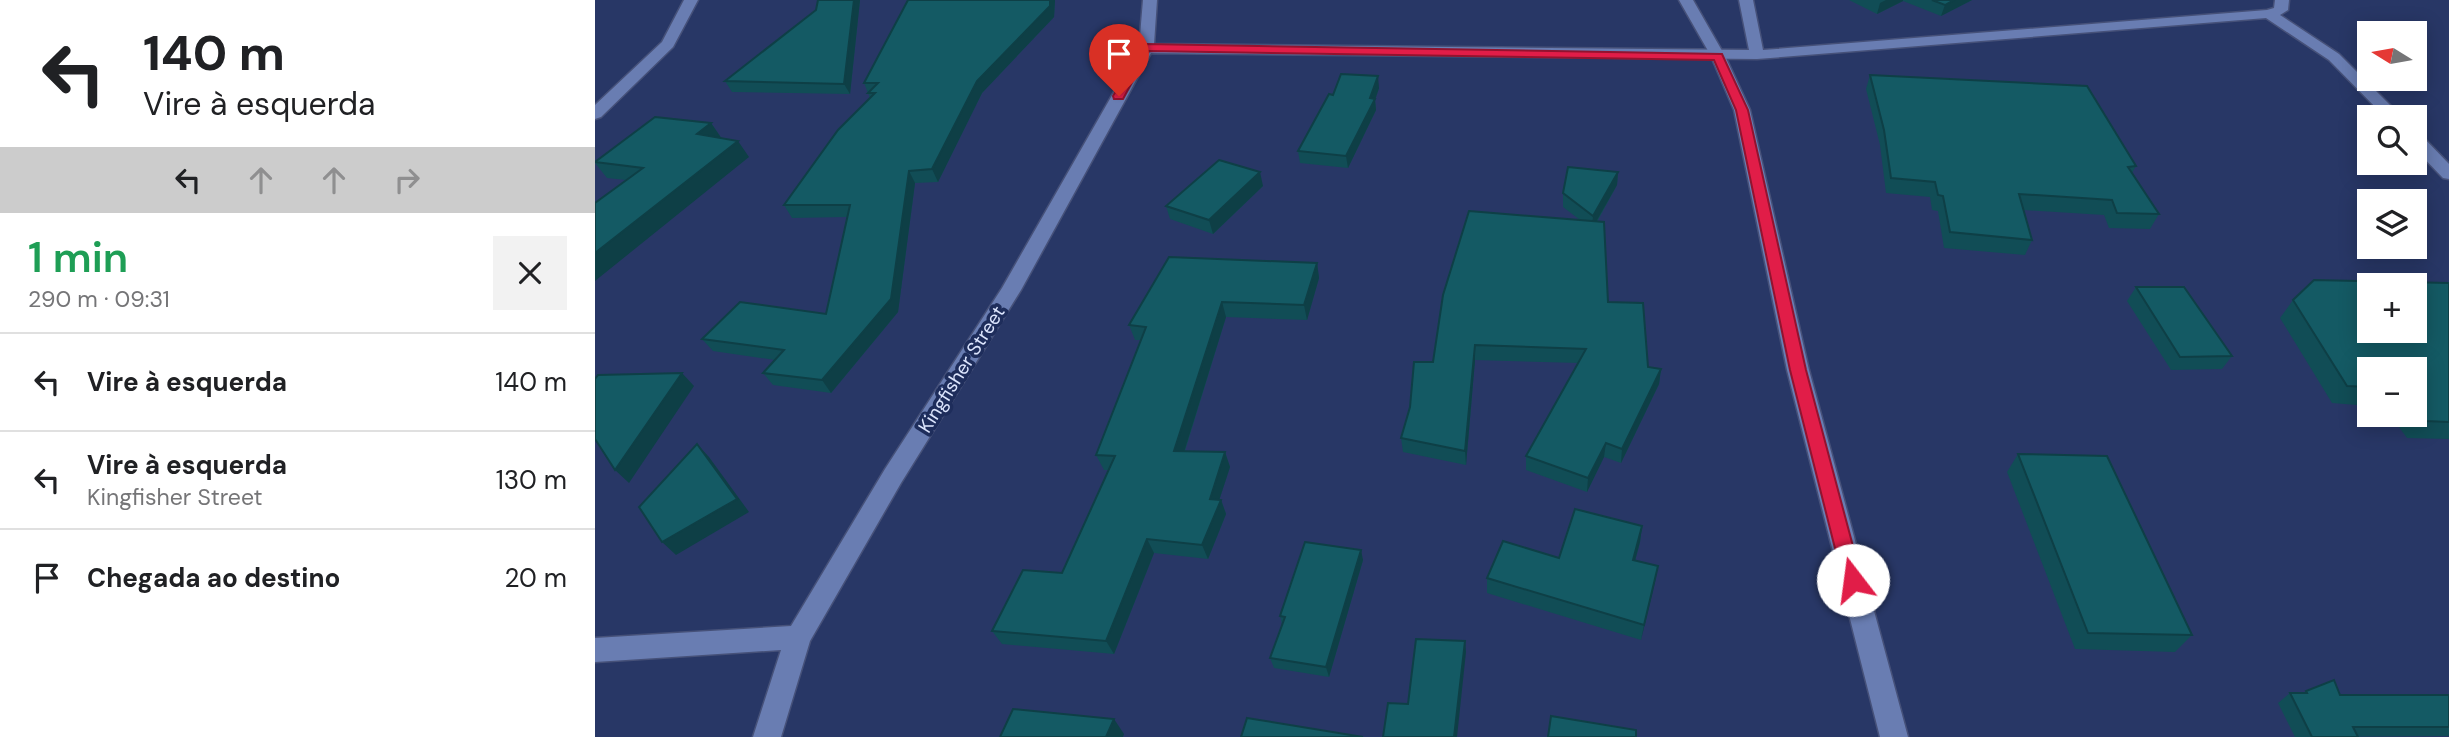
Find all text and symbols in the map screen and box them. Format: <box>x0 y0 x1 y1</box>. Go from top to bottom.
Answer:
text: 140 m <box>143 21 285 85</box>
north arrow <box>2357 21 2427 91</box>
map controls <box>2357 21 2427 427</box>
pin <box>1089 24 1149 96</box>
icon: left <box>28 28 119 119</box>
icon: arrive <box>1100 35 1138 73</box>
text: Vire à esquerda <box>143 83 375 125</box>
button: search <box>2357 105 2427 175</box>
icon: left <box>169 161 207 199</box>
icon: ahead <box>242 161 280 199</box>
icon: ahead <box>315 161 353 199</box>
icon: right <box>388 161 426 199</box>
button: layers <box>2357 189 2427 259</box>
text: 1 min <box>28 230 128 285</box>
button: close <box>493 236 567 310</box>
button: + <box>2357 273 2427 343</box>
text: 290 m · 09:31 <box>28 284 170 314</box>
street label: Kingfisher Street <box>912 301 1010 437</box>
button: − <box>2357 357 2427 427</box>
icon: left <box>28 363 66 401</box>
text: Vire à esquerda <box>87 365 287 399</box>
text: 140 m <box>495 365 567 399</box>
text: Vire à esquerda <box>87 448 287 482</box>
icon: left <box>28 461 66 499</box>
text: 130 m <box>496 463 567 497</box>
text: Kingfisher Street <box>87 482 263 512</box>
position arrow <box>1816 543 1890 617</box>
icon: arrive <box>28 559 66 597</box>
text: Chegada ao destino <box>87 561 340 595</box>
text: 20 m <box>504 561 567 595</box>

